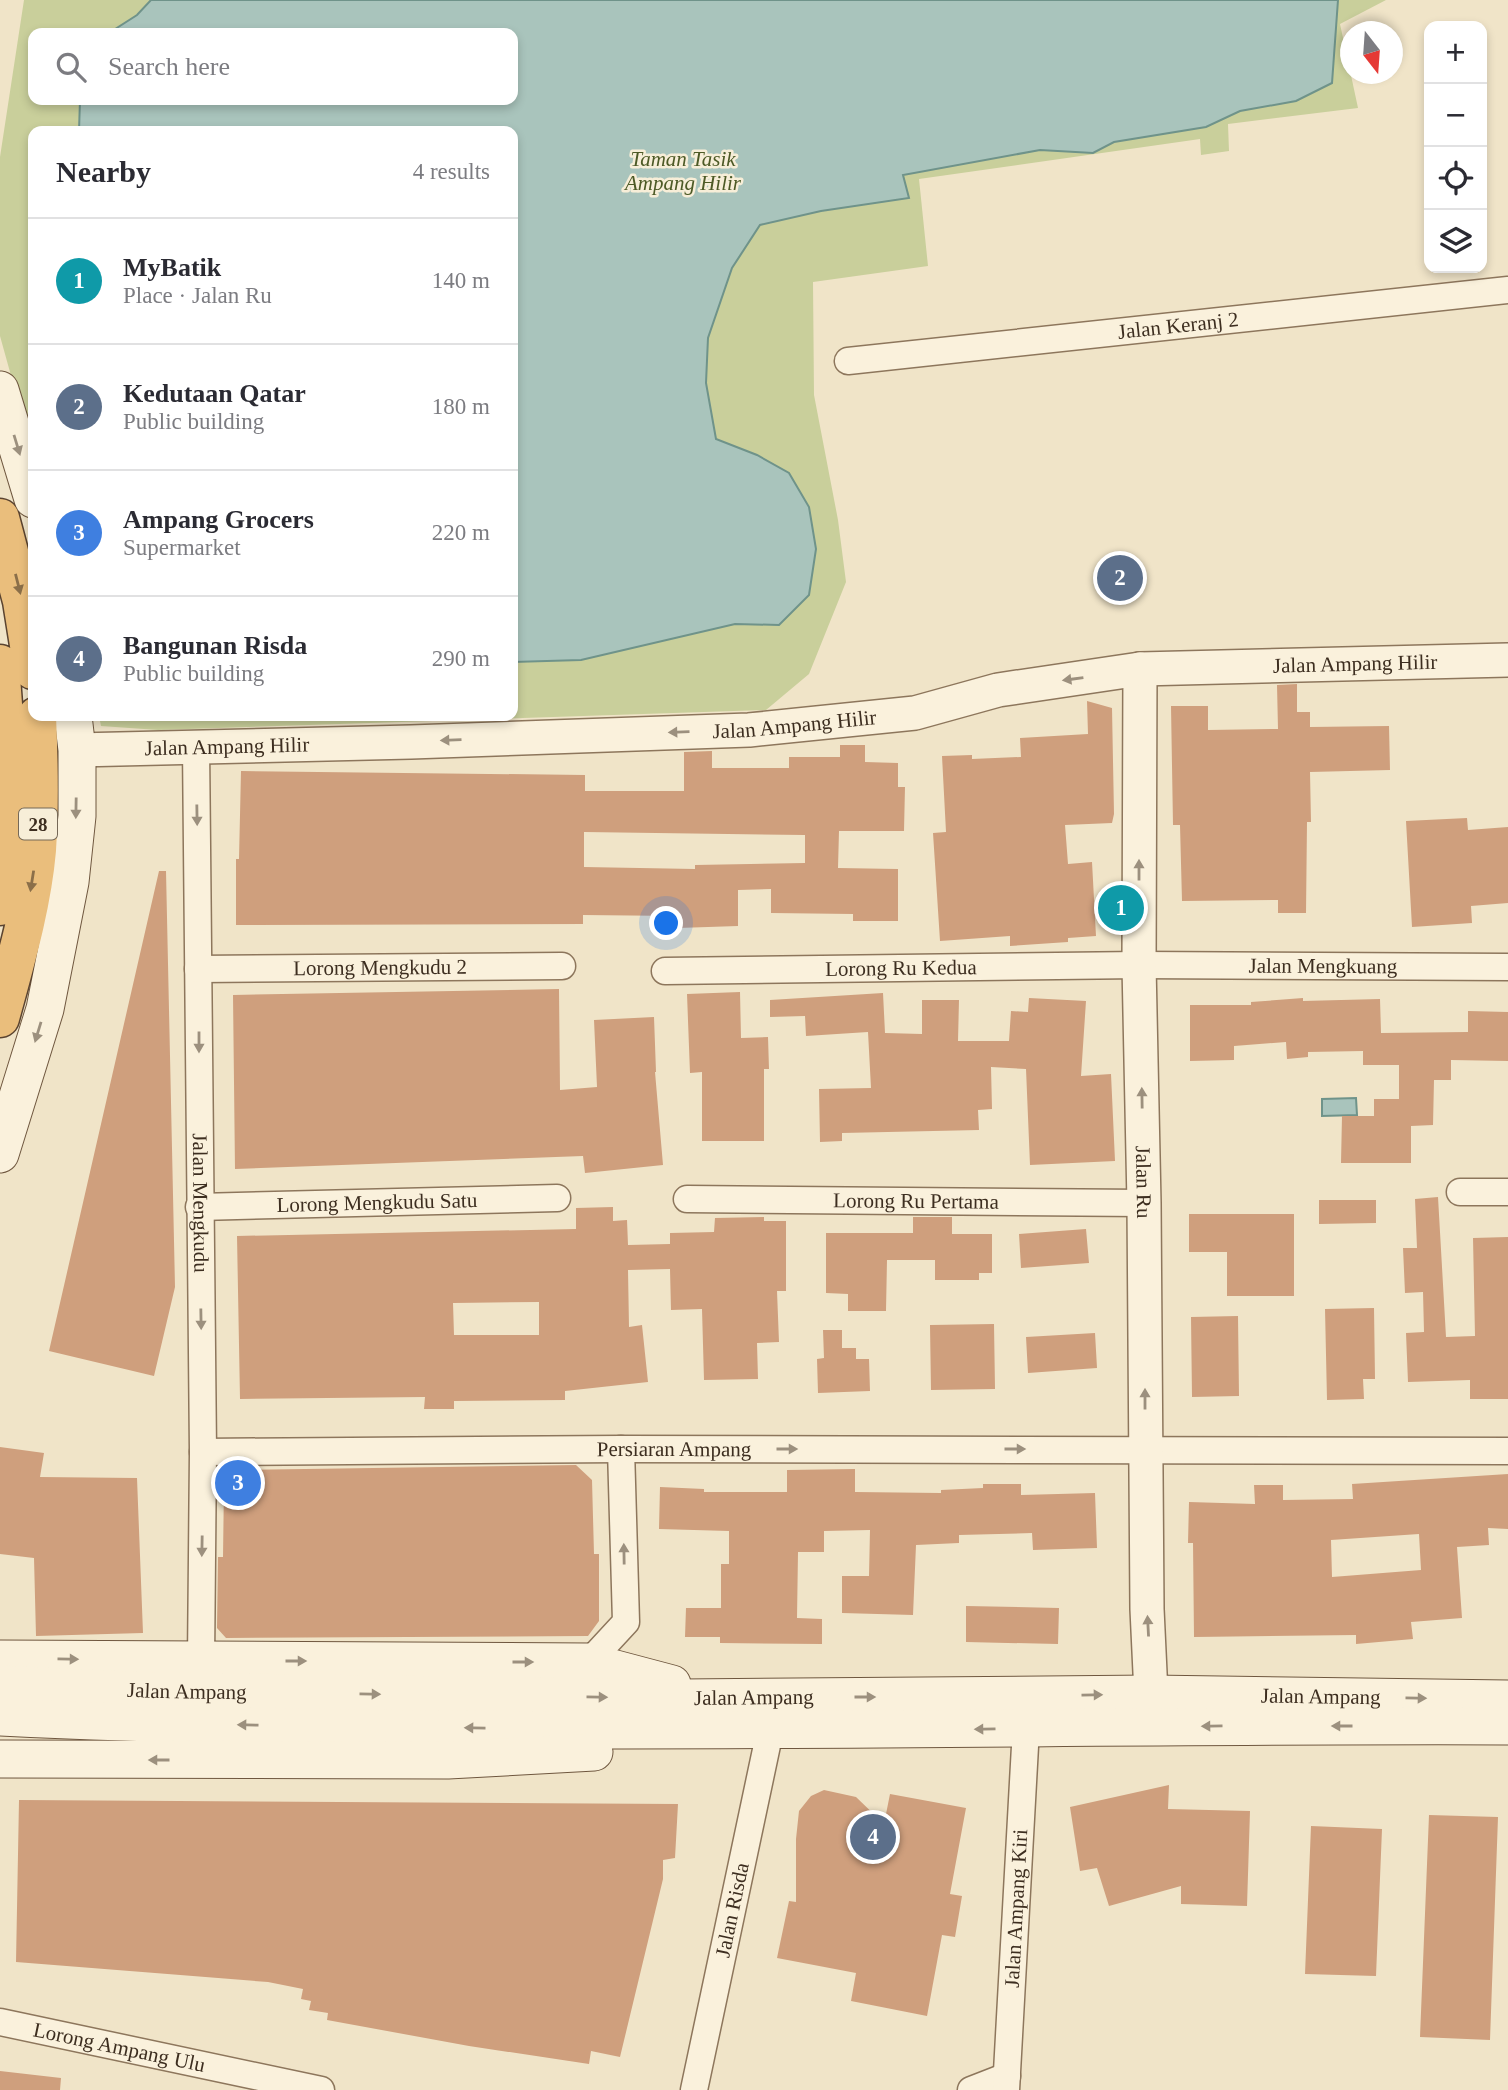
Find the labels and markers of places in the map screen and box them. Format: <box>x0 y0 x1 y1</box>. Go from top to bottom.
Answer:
pin: 2 <box>1097 552 1143 604</box>
pin: 1 <box>1098 882 1144 934</box>
pin: 3 <box>215 1457 261 1509</box>
pin: 4 <box>850 1811 896 1863</box>

